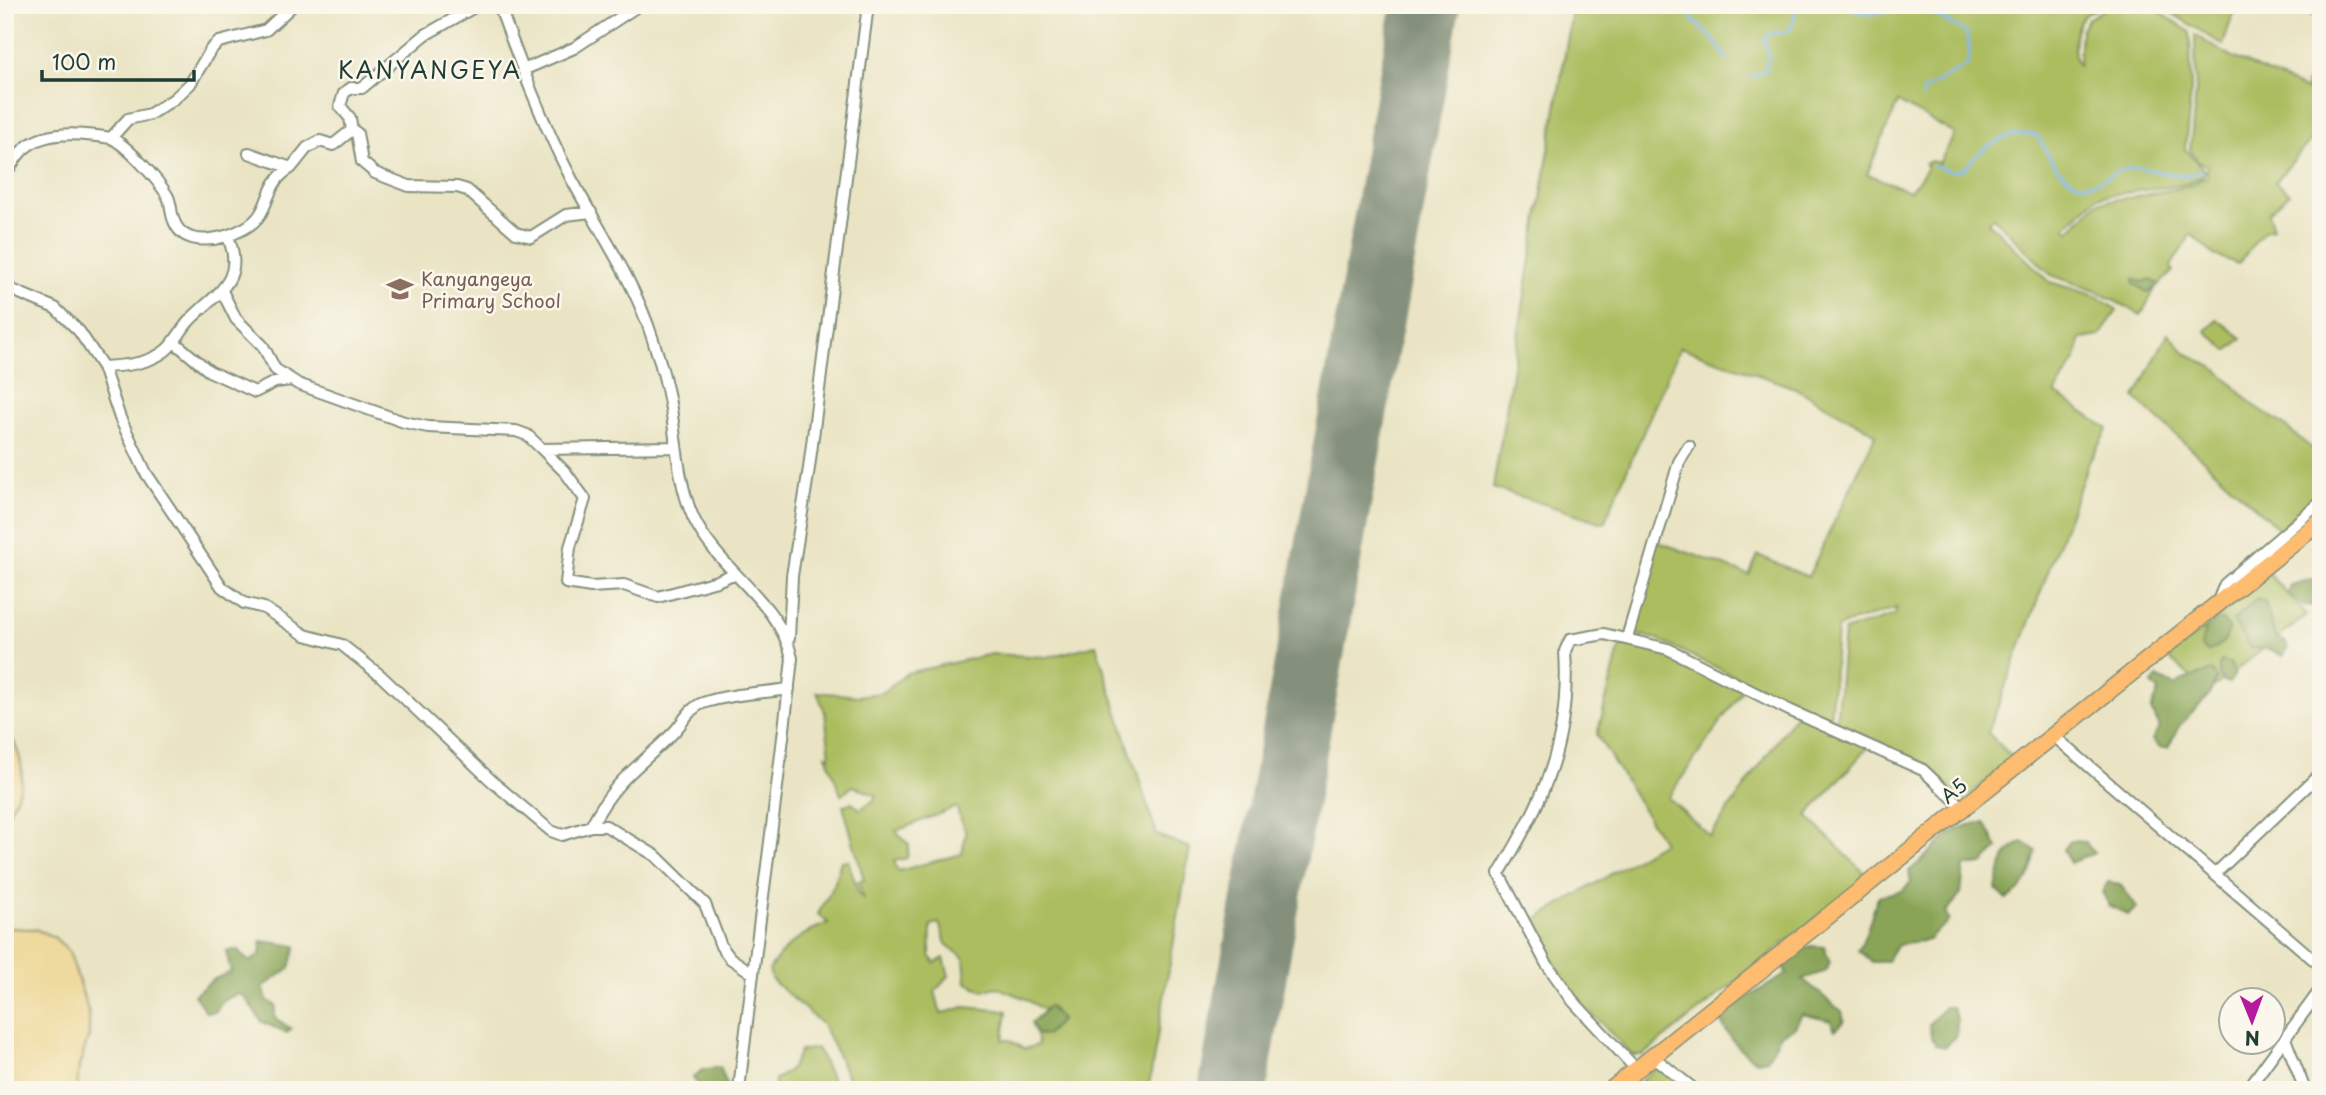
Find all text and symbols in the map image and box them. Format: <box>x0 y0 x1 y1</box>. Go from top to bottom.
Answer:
scale bar <box>42 38 194 82</box>
text: 100 m <box>52 45 116 77</box>
district label: KANYANGEYA <box>338 52 522 87</box>
place label: Kanyangeya Primary School <box>421 264 561 314</box>
school or university icon: Kanyangeya Primary School <box>385 274 415 304</box>
street label: A5 <box>1934 771 1972 809</box>
north arrow <box>2218 986 2288 1056</box>
text: N <box>2245 1025 2260 1053</box>

